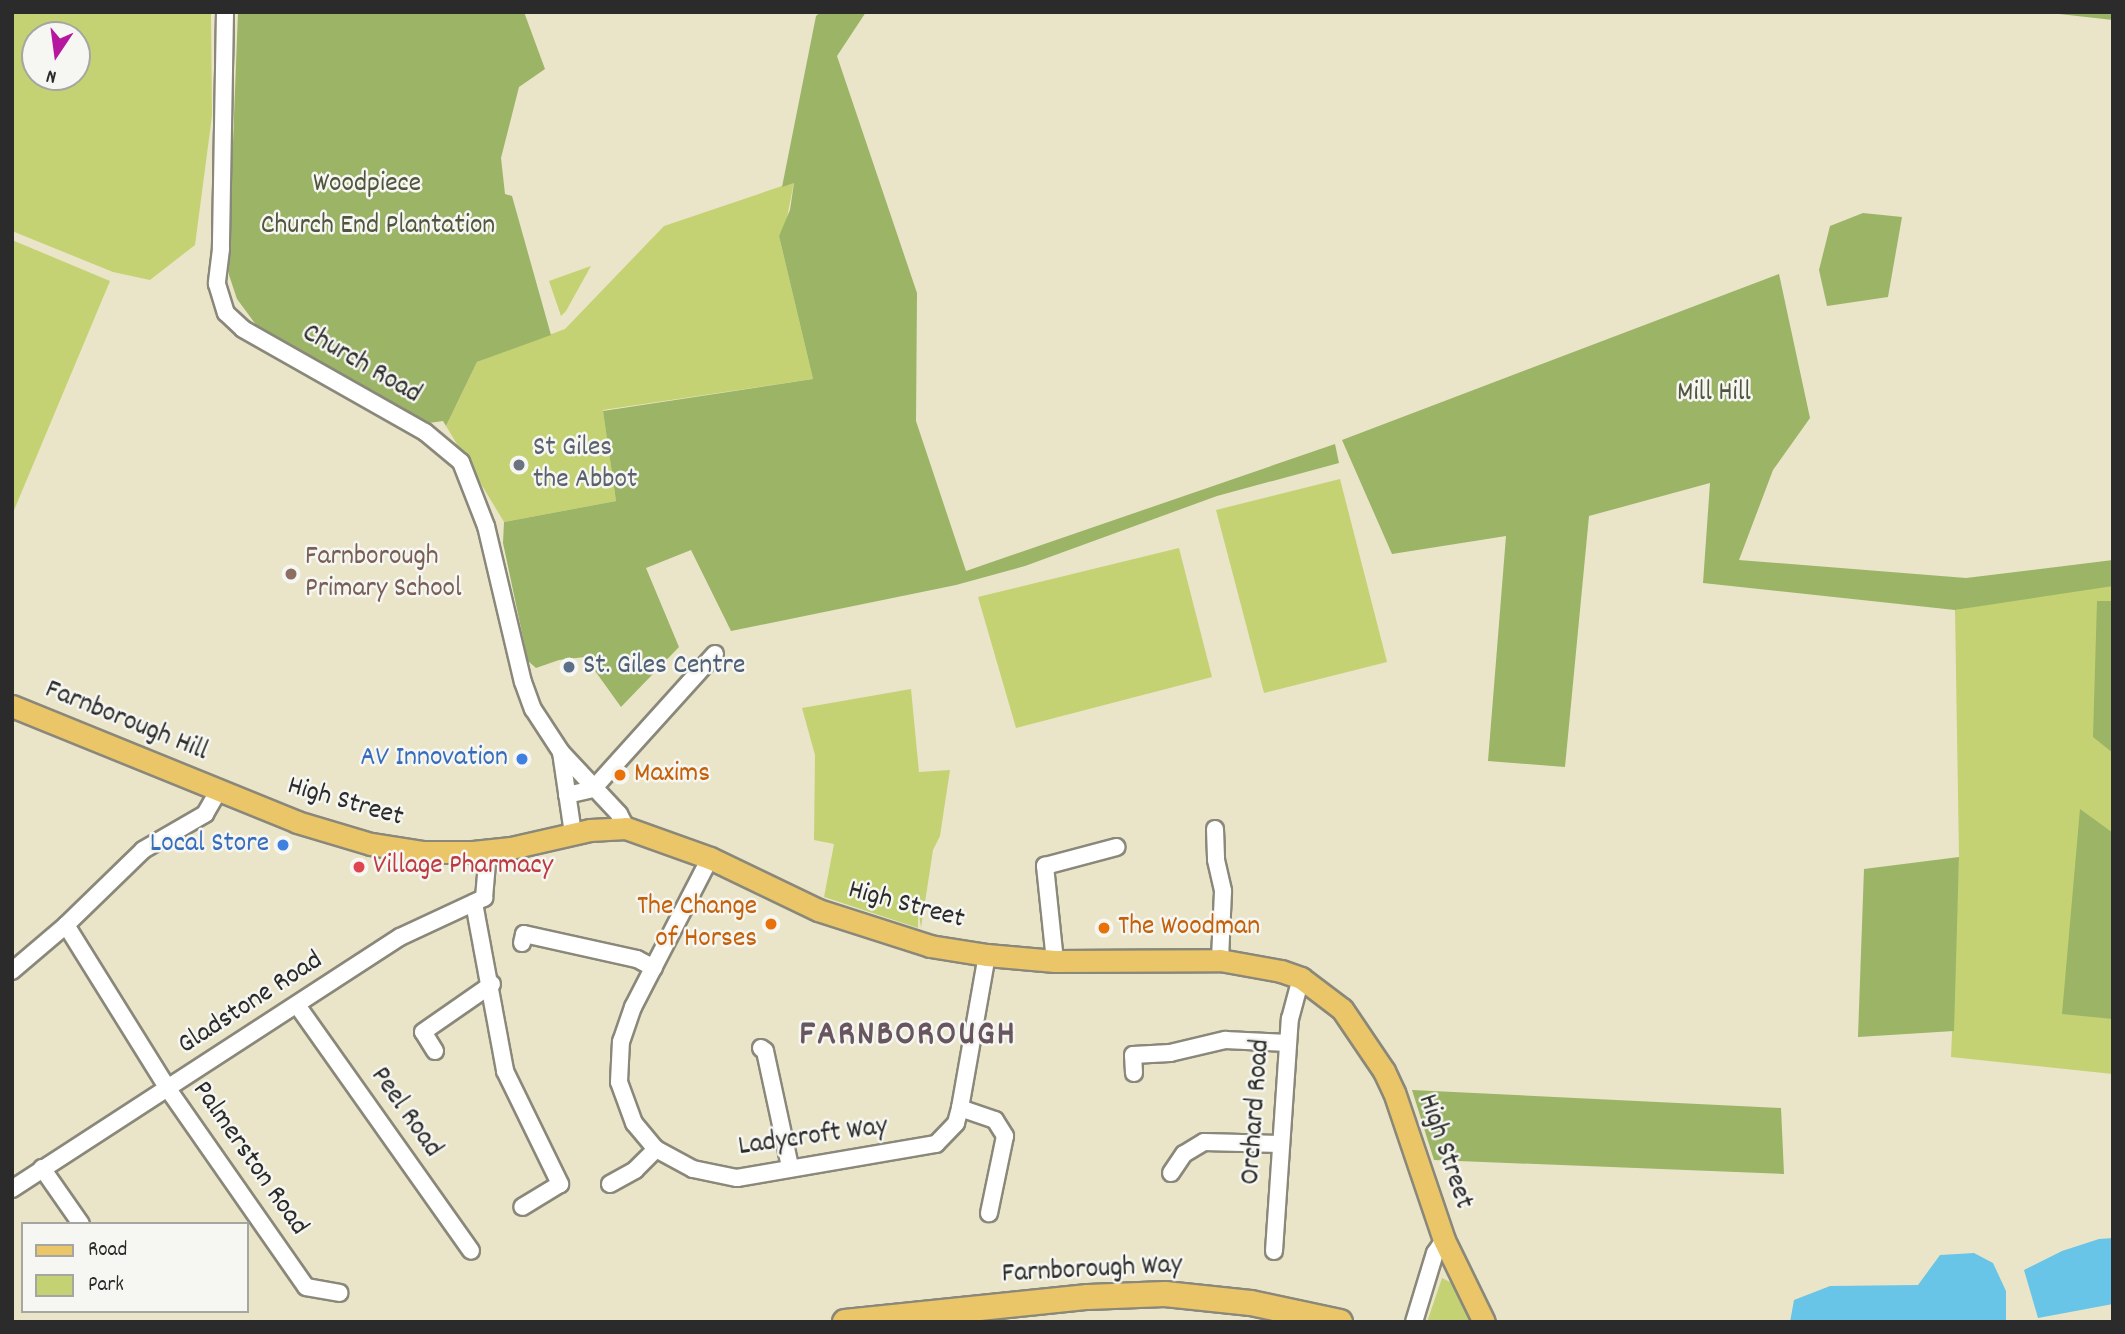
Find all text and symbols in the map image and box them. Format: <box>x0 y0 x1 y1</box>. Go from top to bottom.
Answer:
north arrow <box>21 21 91 91</box>
text: N <box>44 61 59 89</box>
park label: Woodpiece <box>313 168 421 202</box>
park label: Church End Plantation <box>261 210 495 244</box>
street label: Church Road <box>295 317 427 413</box>
park label: Mill Hill <box>1677 377 1751 411</box>
place label: St Giles the Abbot <box>533 432 637 498</box>
marker: St Giles the Abbot <box>511 457 527 473</box>
place label: Farnborough Primary School <box>305 541 462 607</box>
marker: Farnborough Primary School <box>283 566 299 582</box>
place label: St. Giles Centre <box>583 650 745 684</box>
marker: St. Giles Centre <box>561 659 577 675</box>
street label: Farnborough Hill <box>40 674 212 770</box>
place label: AV Innovation <box>360 742 508 776</box>
marker: AV Innovation <box>514 751 530 767</box>
place label: Maxims <box>634 758 710 792</box>
marker: Maxims <box>612 767 628 783</box>
street label: High Street <box>283 770 407 836</box>
place label: Local Store <box>150 828 269 862</box>
marker: Local Store <box>275 837 291 853</box>
place label: Village Pharmacy <box>373 850 553 884</box>
marker: Village Pharmacy <box>351 859 367 875</box>
street label: High Street <box>844 874 968 938</box>
place label: The Change of Horses <box>637 891 757 957</box>
place label: The Woodman <box>1118 911 1260 945</box>
marker: The Change of Horses <box>763 916 779 932</box>
marker: The Woodman <box>1096 920 1112 936</box>
street label: Gladstone Road <box>172 945 330 1063</box>
district label: FARNBOROUGH <box>801 1015 1015 1057</box>
street label: Orchard Road <box>1235 1038 1279 1186</box>
street label: Peel Road <box>362 1061 448 1165</box>
street label: Palmerston Road <box>183 1075 315 1243</box>
street label: High Street <box>1409 1090 1479 1214</box>
street label: Ladycroft Way <box>736 1111 890 1165</box>
legend <box>21 1222 248 1313</box>
text: Road <box>88 1236 127 1266</box>
street label: Farnborough Way <box>1001 1250 1183 1292</box>
text: Park <box>88 1271 124 1301</box>

